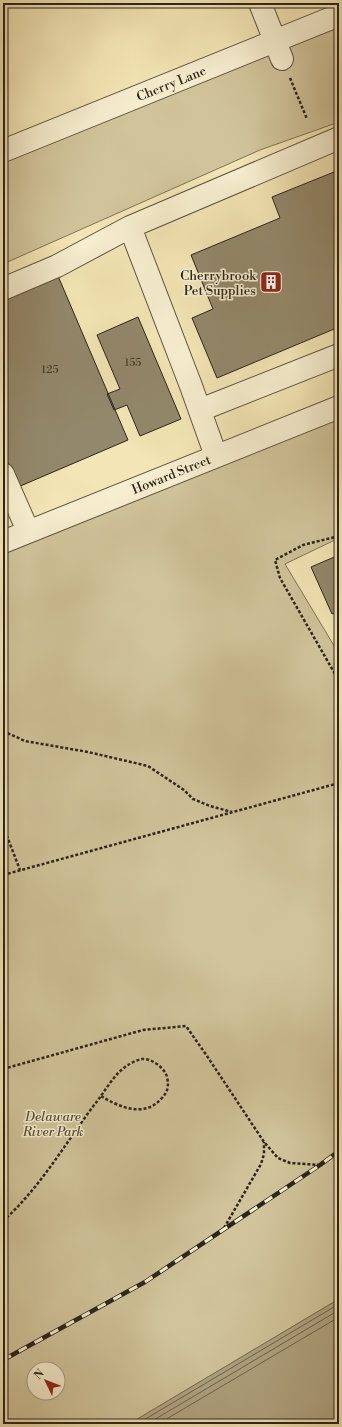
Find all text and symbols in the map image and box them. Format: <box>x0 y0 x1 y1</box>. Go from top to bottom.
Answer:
street label: Cherry Lane <box>134 63 209 105</box>
place label: Cherrybrook Pet Supplies <box>180 268 257 299</box>
building icon: Cherrybrook Pet Supplies <box>258 269 284 295</box>
house number: 155 <box>125 356 141 370</box>
house number: 125 <box>41 363 59 377</box>
street label: Howard Street <box>129 452 214 498</box>
park label: Delaware River Park <box>22 1109 83 1140</box>
north arrow <box>26 1361 66 1401</box>
text: N <box>31 1367 48 1383</box>

